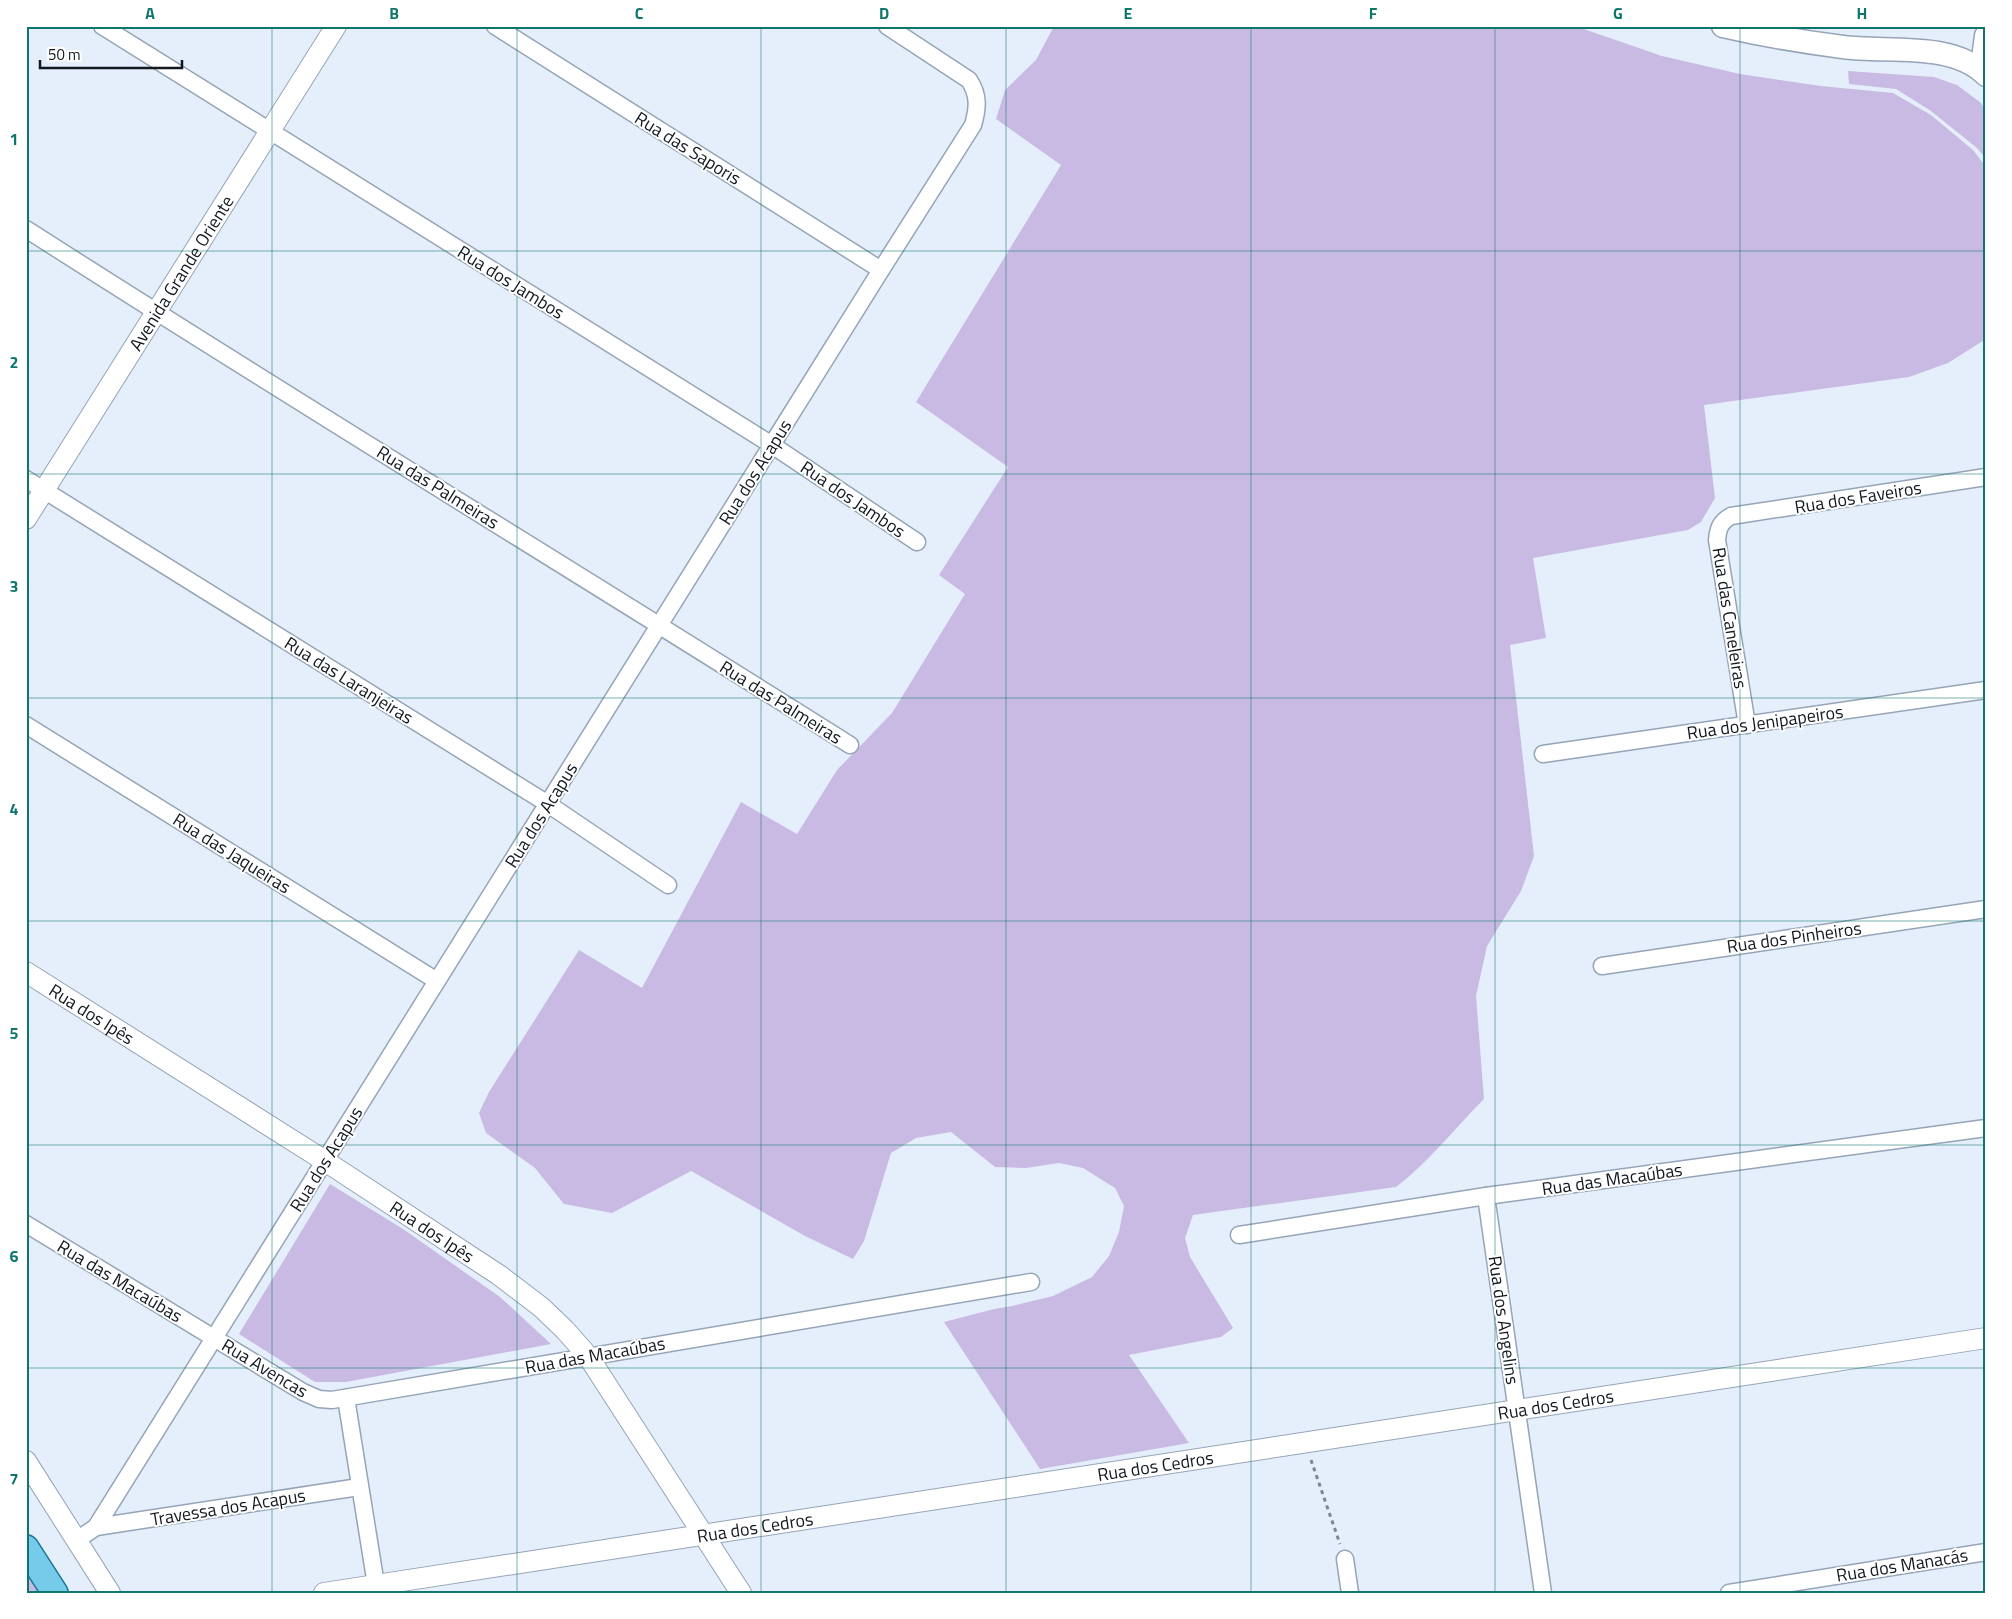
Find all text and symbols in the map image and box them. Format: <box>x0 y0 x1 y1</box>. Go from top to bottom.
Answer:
text: A <box>145 1 155 25</box>
text: B <box>389 1 399 25</box>
text: C <box>635 1 644 25</box>
text: D <box>879 1 889 25</box>
text: E <box>1124 1 1133 25</box>
text: F <box>1369 1 1378 25</box>
text: G <box>1613 1 1623 25</box>
text: H <box>1857 1 1867 25</box>
scale bar <box>40 38 182 70</box>
text: 50 m <box>48 43 81 66</box>
street label: Rua das Saporis <box>630 105 746 191</box>
text: 1 <box>10 127 18 151</box>
street label: Avenida Grande Oriente <box>122 190 240 356</box>
street label: Rua dos Jambos <box>452 238 570 326</box>
text: 2 <box>10 350 18 374</box>
street label: Rua dos Acapus <box>712 414 798 530</box>
street label: Rua das Palmeiras <box>372 438 504 536</box>
street label: Rua dos Jambos <box>795 454 911 544</box>
street label: Rua dos Faveiros <box>1793 474 1923 520</box>
street label: Rua das Caneleiras <box>1705 545 1755 691</box>
text: 3 <box>10 574 18 598</box>
street label: Rua das Laranjeiras <box>279 629 419 731</box>
street label: Rua das Palmeiras <box>715 653 847 751</box>
street label: Rua dos Jenipapeiros <box>1685 698 1845 746</box>
street label: Rua dos Acapus <box>498 757 584 873</box>
text: 4 <box>10 797 19 821</box>
street label: Rua das Jaqueiras <box>168 806 296 900</box>
street label: Rua dos Pinheiros <box>1725 914 1863 960</box>
street label: Rua dos Ipês <box>44 977 140 1051</box>
text: 5 <box>10 1021 19 1045</box>
street label: Rua dos Acapus <box>283 1101 369 1217</box>
street label: Rua das Macaúbas <box>1540 1156 1684 1202</box>
street label: Rua dos Ipês <box>385 1194 480 1269</box>
street label: Rua das Macaúbas <box>52 1233 188 1329</box>
text: 6 <box>10 1244 19 1268</box>
street label: Rua dos Angelins <box>1482 1254 1526 1386</box>
street label: Rua das Macaúbas <box>523 1329 667 1381</box>
street label: Rua Avencas <box>217 1332 313 1404</box>
street label: Rua dos Cedros <box>1496 1382 1616 1426</box>
street label: Rua dos Cedros <box>1095 1443 1215 1488</box>
text: 7 <box>10 1467 18 1491</box>
street label: Travessa dos Acapus <box>149 1481 307 1533</box>
street label: Rua dos Cedros <box>695 1505 815 1549</box>
street label: Rua dos Manacás <box>1834 1541 1970 1589</box>

